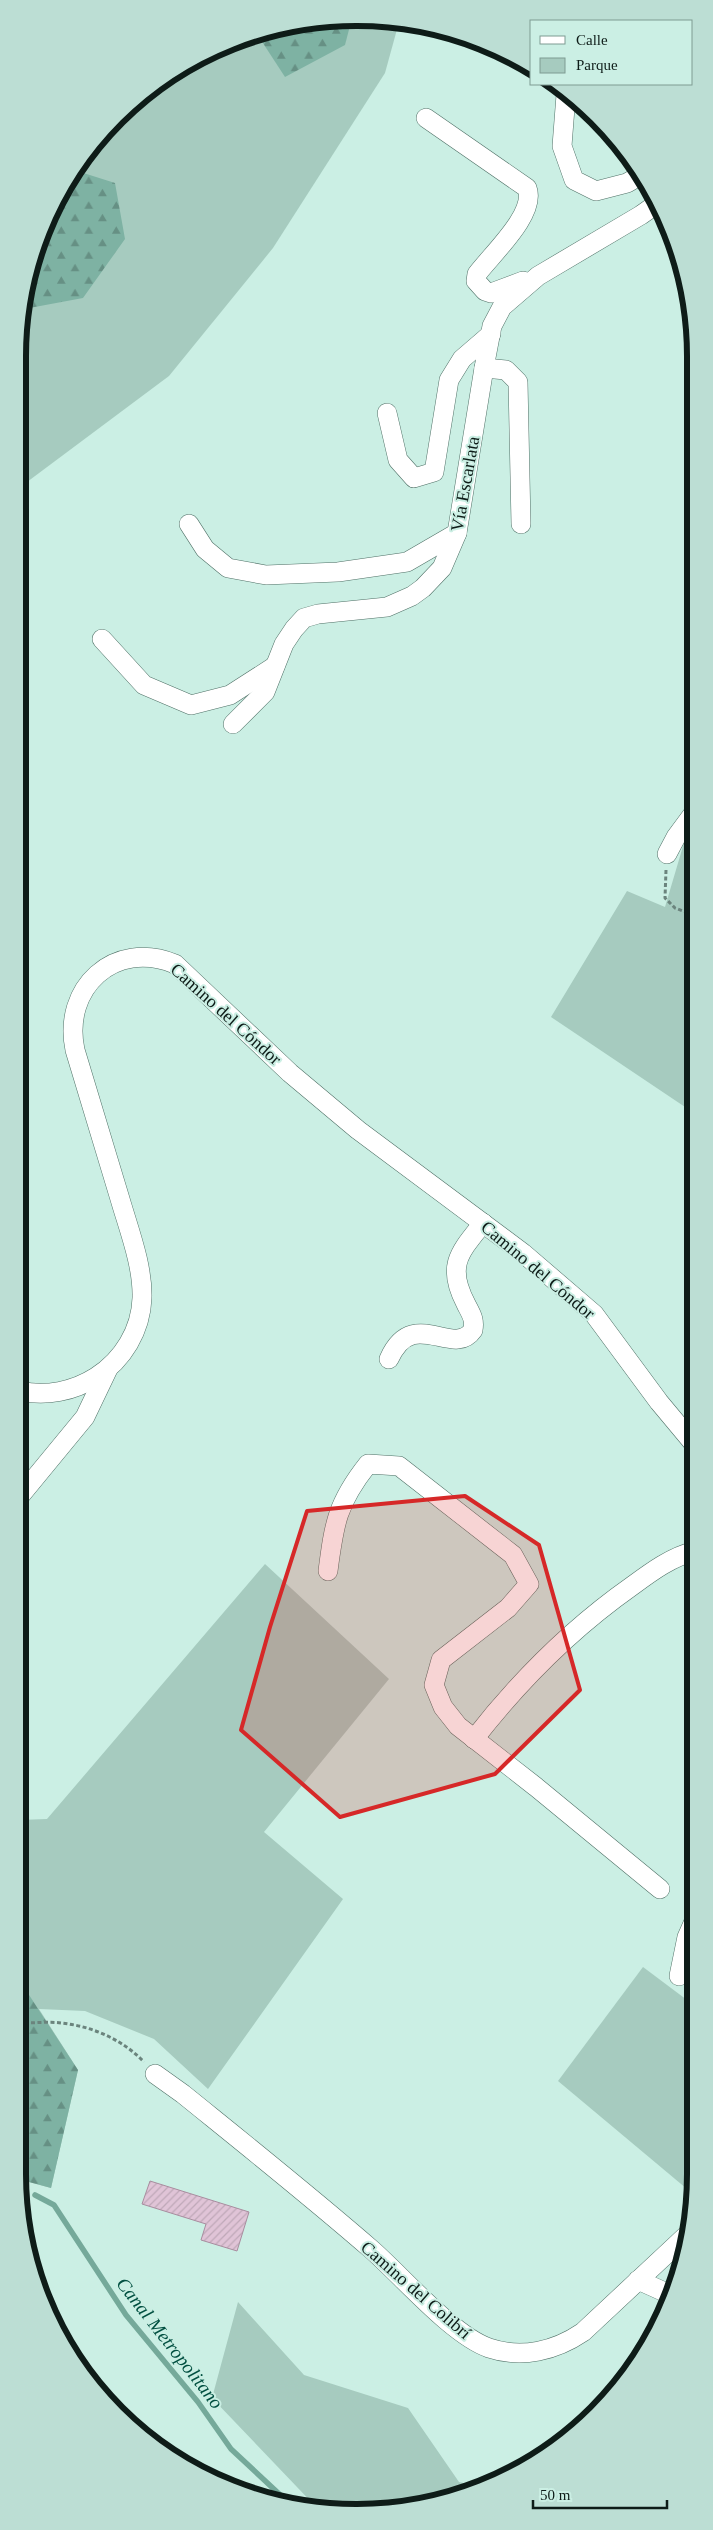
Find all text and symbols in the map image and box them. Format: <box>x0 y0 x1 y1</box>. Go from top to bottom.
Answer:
legend <box>530 20 693 85</box>
text: Calle <box>576 32 608 48</box>
text: Parque <box>576 57 618 73</box>
street label: Vía Escarlata <box>447 435 483 533</box>
street label: Camino del Cóndor <box>167 959 285 1069</box>
street label: Camino del Cóndor <box>477 1217 599 1323</box>
street label: Camino del Colibrí <box>357 2237 475 2343</box>
water label: Canal Metropolitano <box>112 2273 228 2413</box>
scale bar <box>533 2478 667 2510</box>
text: 50 m <box>540 2487 571 2503</box>

